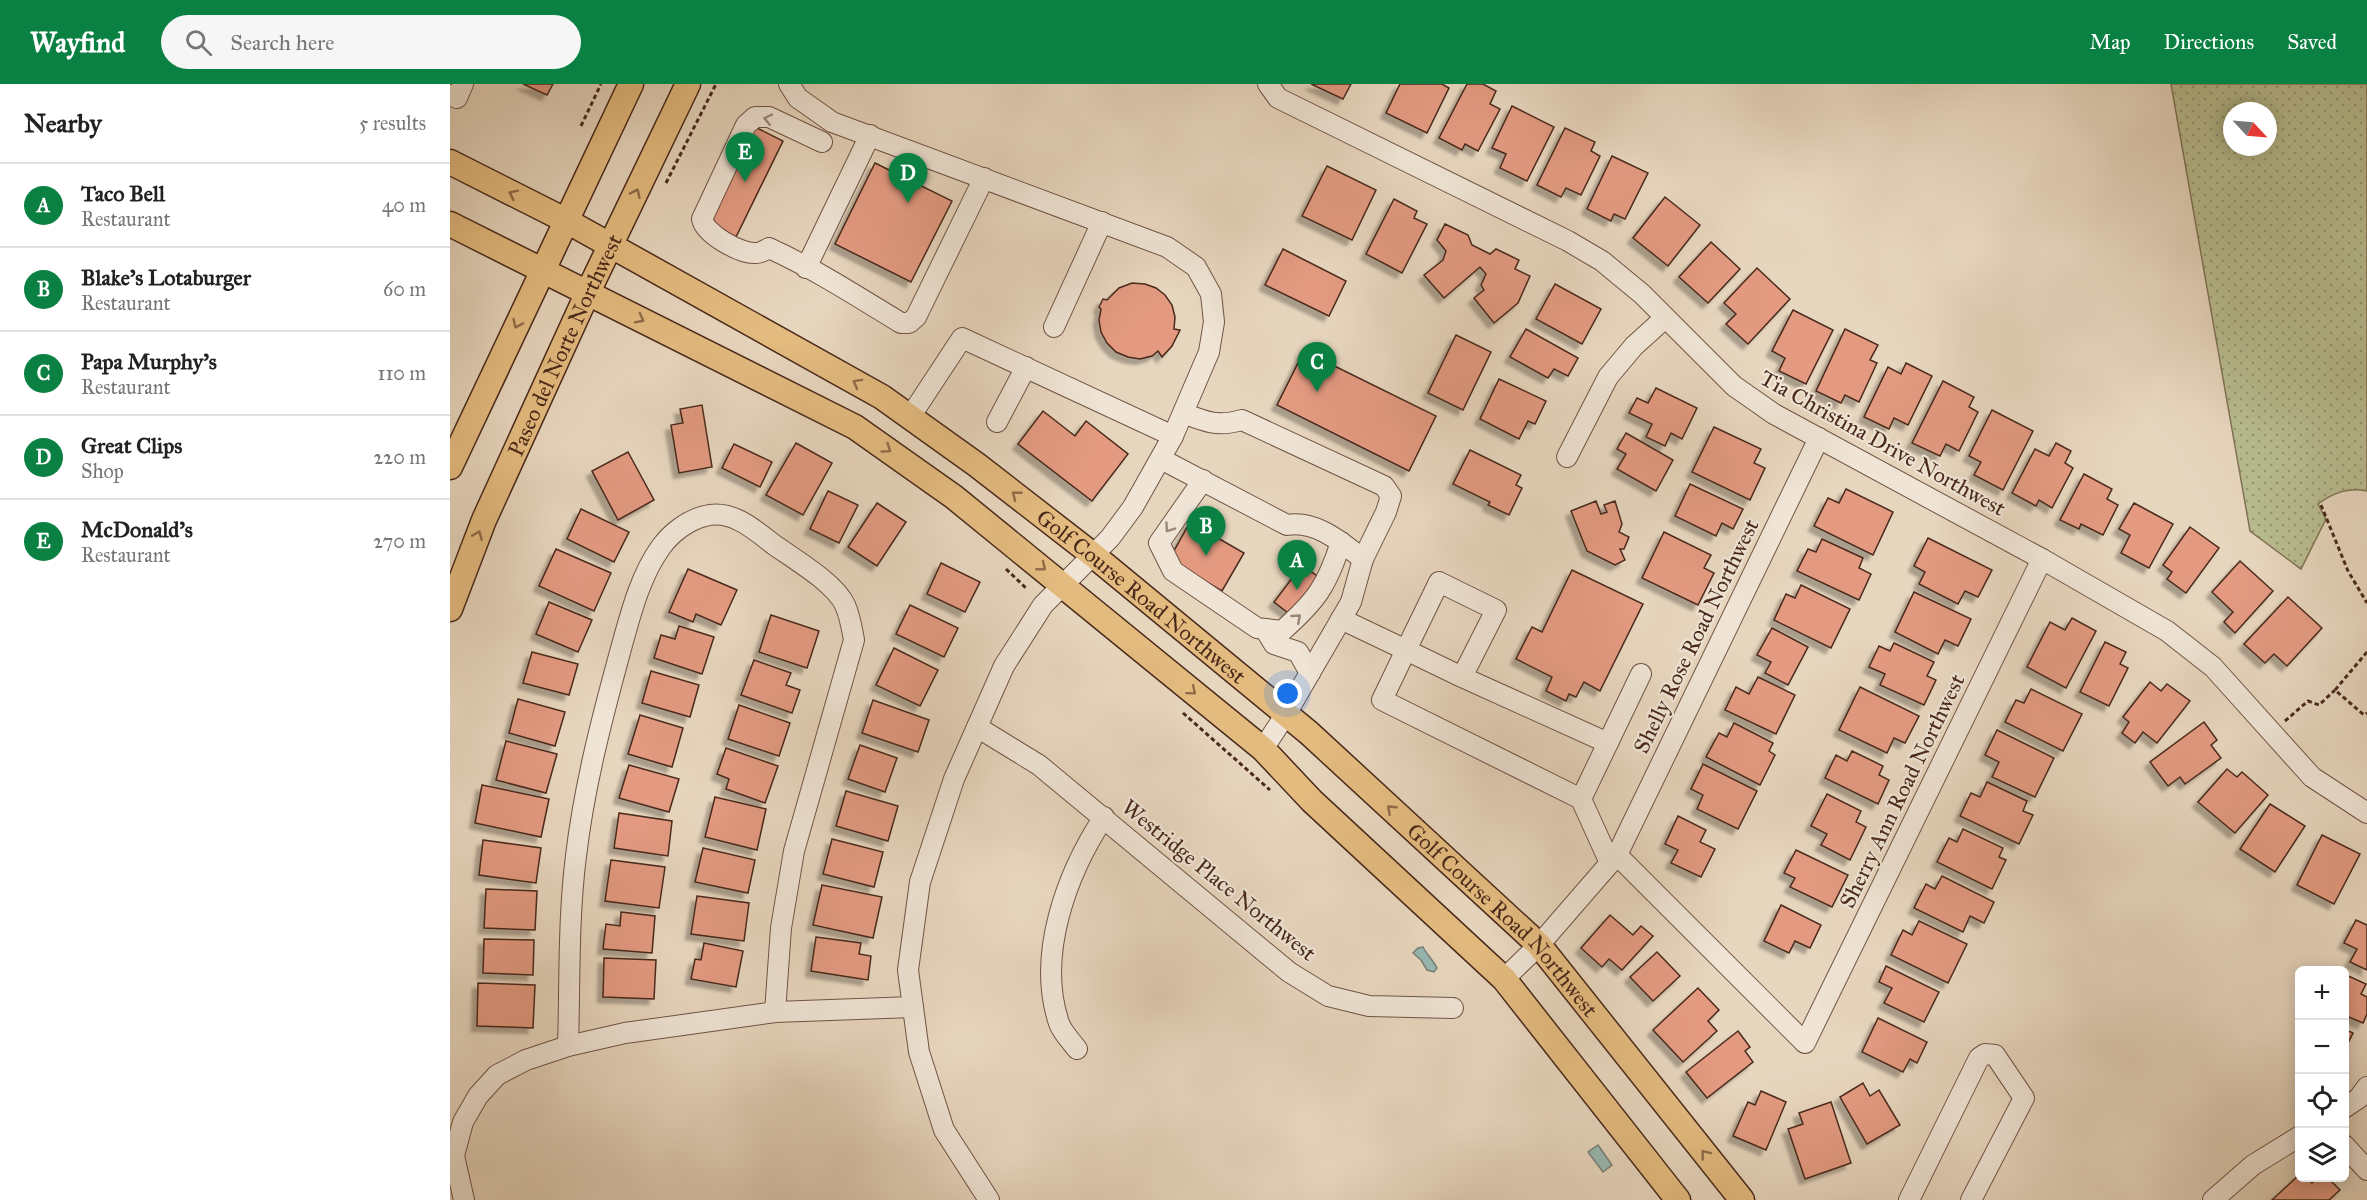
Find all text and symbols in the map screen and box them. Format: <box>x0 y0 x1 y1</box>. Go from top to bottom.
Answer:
search box <box>161 15 581 69</box>
text: Wayfind <box>30 25 125 60</box>
icon: search <box>182 26 215 59</box>
text: Search here <box>230 29 334 56</box>
text: Map <box>2090 29 2131 55</box>
text: Directions <box>2164 29 2254 55</box>
text: Saved <box>2287 29 2337 55</box>
north arrow <box>2223 102 2277 156</box>
text: Nearby <box>24 107 102 139</box>
text: 5 results <box>359 111 426 135</box>
one-way arrow <box>763 113 773 126</box>
pin: E <box>726 132 764 182</box>
pin: D <box>888 154 928 203</box>
text: Taco Bell <box>81 180 165 207</box>
one-way arrow <box>629 188 641 199</box>
one-way arrow <box>508 189 519 201</box>
text: A <box>37 193 50 217</box>
text: 40 m <box>382 193 426 217</box>
text: Restaurant <box>81 207 171 231</box>
street label: Paseo del Norte Northwest <box>502 229 628 460</box>
text: Blake's Lotaburger <box>81 264 251 291</box>
text: B <box>37 277 50 301</box>
text: 60 m <box>383 277 426 301</box>
text: Restaurant <box>81 291 171 315</box>
one-way arrow <box>634 311 645 323</box>
one-way arrow <box>512 317 524 328</box>
pin: C <box>1298 342 1336 392</box>
text: Papa Murphy's <box>81 348 217 375</box>
text: C <box>37 361 50 385</box>
text: 110 m <box>378 361 426 385</box>
street label: Tia Christina Drive Northwest <box>1755 364 2011 522</box>
text: Restaurant <box>81 375 171 399</box>
one-way arrow <box>853 379 863 390</box>
text: Great Clips <box>81 432 182 459</box>
one-way arrow <box>880 442 891 453</box>
text: D <box>36 445 51 469</box>
text: 220 m <box>374 445 426 469</box>
text: Shop <box>81 459 124 483</box>
one-way arrow <box>1012 492 1023 503</box>
street label: Golf Course Road Northwest <box>1031 503 1252 689</box>
pin: B <box>1186 506 1226 556</box>
street label: Shelly Rose Road Northwest <box>1627 514 1765 758</box>
text: McDonald's <box>81 516 193 543</box>
one-way arrow <box>1165 522 1176 533</box>
text: E <box>36 529 51 553</box>
text: 270 m <box>373 529 426 553</box>
one-way arrow <box>471 530 483 541</box>
pin: A <box>1278 540 1316 590</box>
text: Restaurant <box>81 543 171 567</box>
one-way arrow <box>1035 560 1046 571</box>
one-way arrow <box>1290 614 1300 625</box>
street label: Sherry Ann Road Northwest <box>1833 669 1971 912</box>
your location <box>1273 679 1302 708</box>
one-way arrow <box>1185 684 1196 695</box>
street label: Westridge Place Northwest <box>1116 793 1322 967</box>
one-way arrow <box>1388 805 1398 816</box>
street label: Golf Course Road Northwest <box>1402 817 1604 1022</box>
map controls <box>2295 966 2349 1182</box>
button: + <box>2295 966 2349 1020</box>
button: − <box>2295 1020 2349 1074</box>
button: locate <box>2295 1074 2349 1128</box>
button: layers <box>2295 1128 2349 1182</box>
one-way arrow <box>1702 1150 1713 1161</box>

